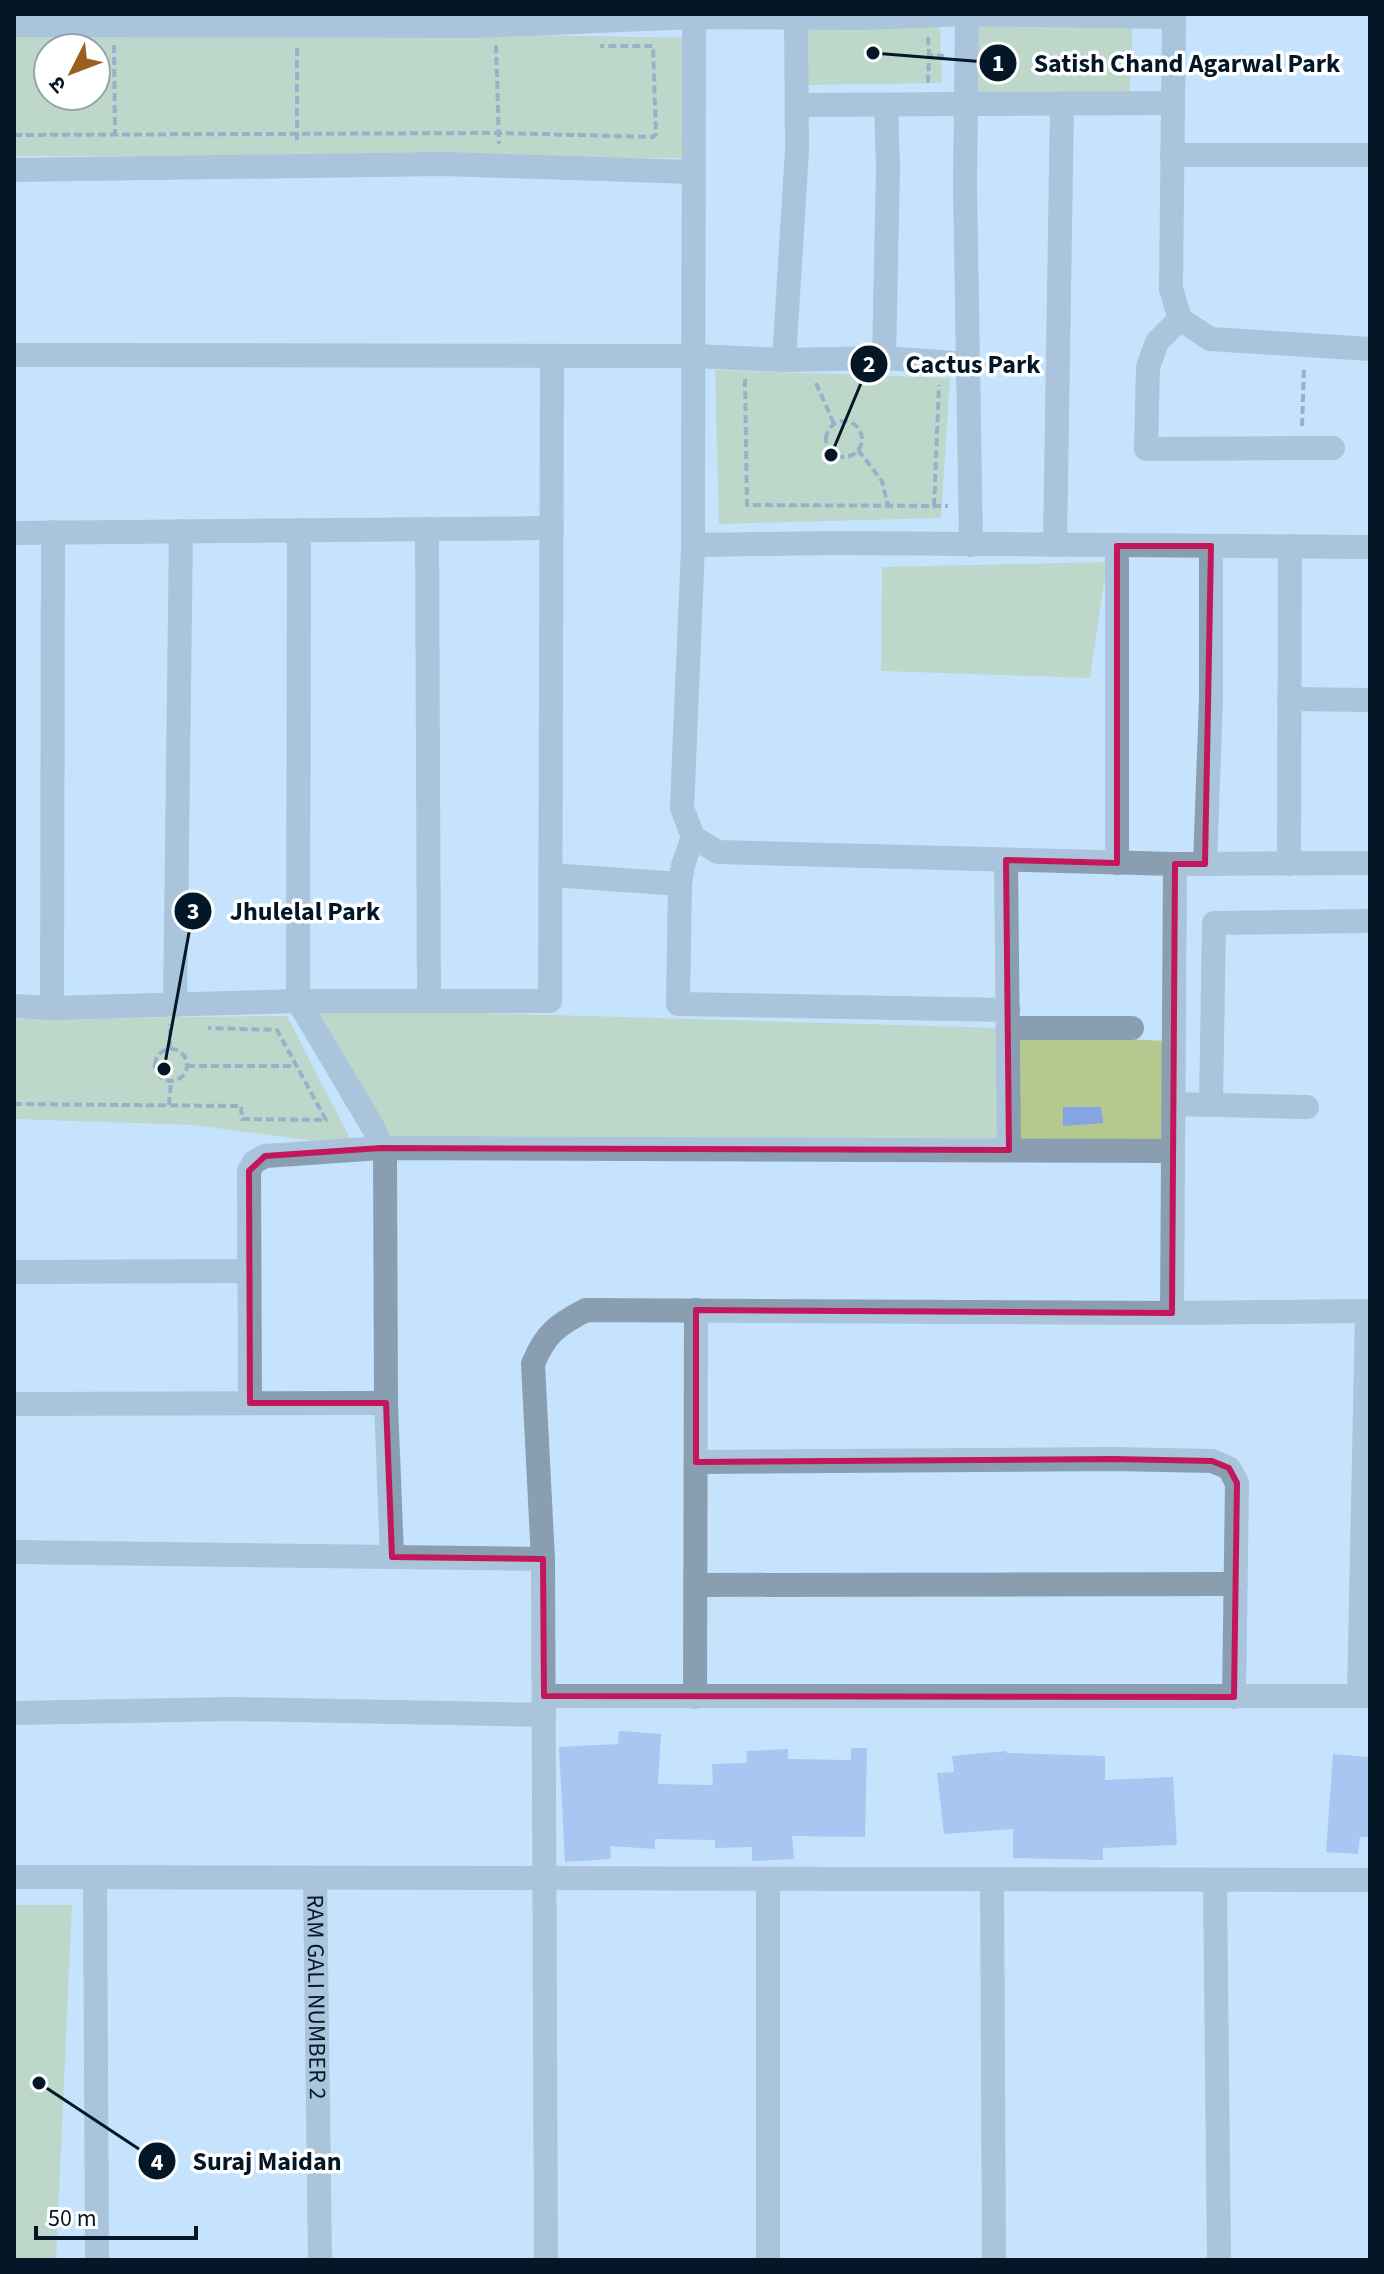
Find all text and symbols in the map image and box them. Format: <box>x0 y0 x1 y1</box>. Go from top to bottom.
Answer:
north arrow <box>32 32 112 112</box>
callout: Satish Chand Agarwal Park <box>978 38 1356 88</box>
text: Satish Chand Agarwal Park <box>1034 45 1341 82</box>
text: 1 <box>992 46 1004 81</box>
text: उ <box>41 68 74 100</box>
callout: Cactus Park <box>849 339 1057 389</box>
text: Cactus Park <box>905 346 1041 383</box>
text: 2 <box>863 347 875 382</box>
callout: Jhulelal Park <box>173 886 396 936</box>
text: Jhulelal Park <box>230 893 381 930</box>
text: 3 <box>187 894 199 929</box>
street label: RAM GALI NUMBER 2 <box>298 1894 335 2100</box>
callout: Suraj Maidan <box>137 2136 358 2186</box>
text: Suraj Maidan <box>192 2143 342 2180</box>
text: 4 <box>151 2145 164 2180</box>
scale bar <box>36 2190 196 2240</box>
text: 50 m <box>48 2201 97 2236</box>

